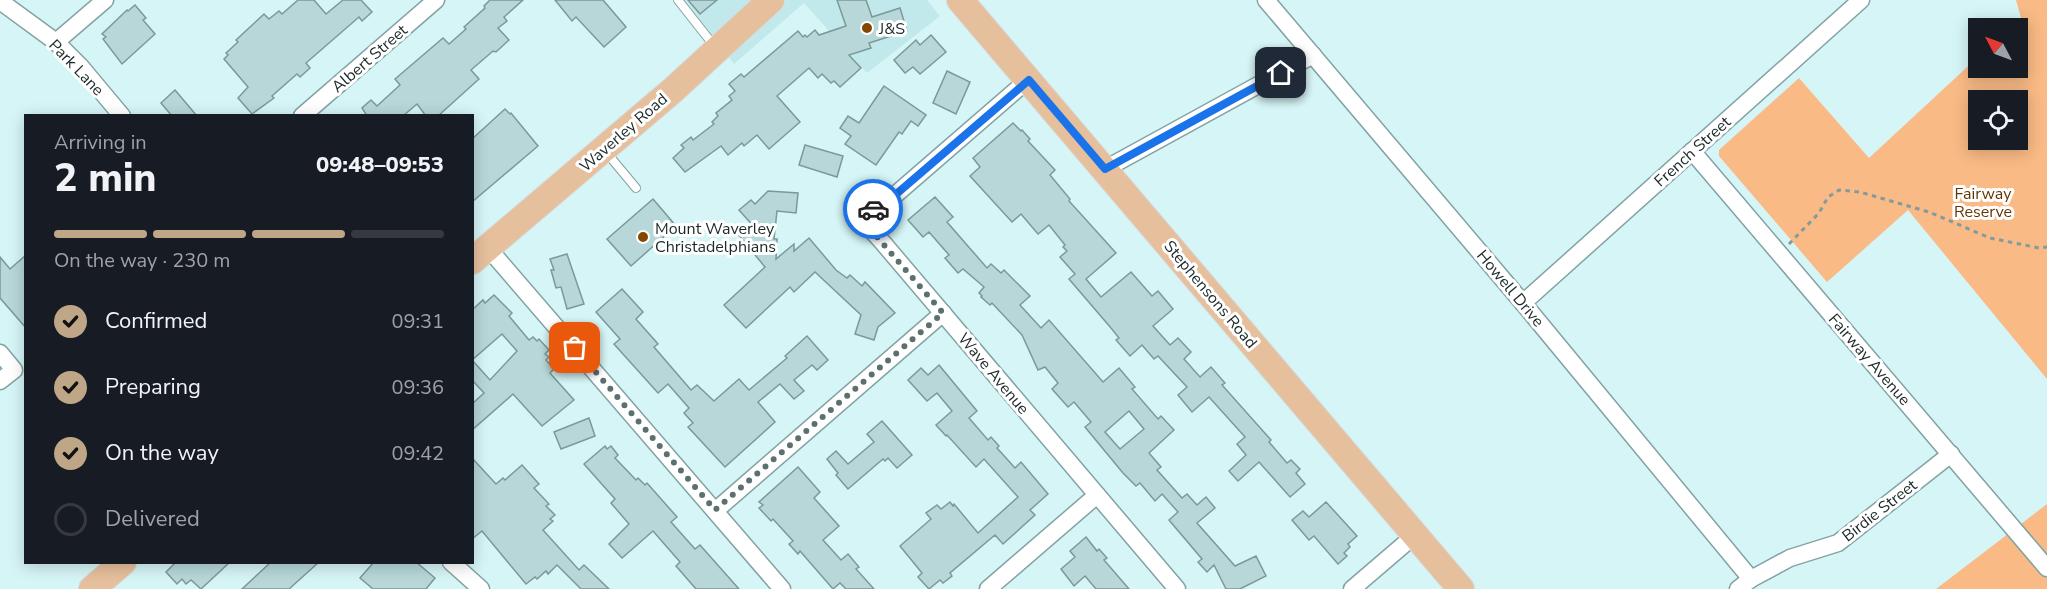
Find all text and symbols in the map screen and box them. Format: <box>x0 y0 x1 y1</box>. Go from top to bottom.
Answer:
place label: J&S <box>878 18 905 40</box>
north arrow <box>1968 18 2028 78</box>
map controls <box>1968 18 2028 150</box>
street label: Albert Street <box>327 19 413 98</box>
marker: J&S <box>860 21 874 35</box>
street label: Park Lane <box>44 35 109 101</box>
pin <box>1255 47 1306 98</box>
icon: home <box>1264 56 1297 89</box>
street label: Waverley Road <box>575 88 672 177</box>
button: locate <box>1968 90 2028 150</box>
street label: French Street <box>1650 111 1736 192</box>
text: Arriving in <box>54 129 147 156</box>
text: 09:48–09:53 <box>316 150 444 180</box>
text: 2 min <box>54 152 157 205</box>
courier <box>843 179 903 239</box>
park label: Fairway Reserve <box>1954 183 2012 223</box>
icon: car <box>857 193 890 226</box>
place label: Mount Waverley Christadelphians <box>655 218 776 258</box>
marker: Mount Waverley Christadelphians <box>636 230 650 244</box>
street label: Stephensons Road <box>1159 236 1262 353</box>
street label: Howell Drive <box>1471 245 1549 332</box>
text: On the way · 230 m <box>54 247 230 274</box>
icon: check <box>54 305 87 338</box>
text: Confirmed <box>105 306 207 336</box>
text: 09:31 <box>391 308 444 335</box>
street label: Fairway Avenue <box>1823 309 1915 410</box>
pin <box>549 322 600 373</box>
street label: Wave Avenue <box>953 328 1034 419</box>
icon: bag <box>558 331 591 364</box>
icon: check <box>54 371 87 404</box>
text: Preparing <box>105 372 201 402</box>
text: 09:36 <box>391 374 444 401</box>
icon: check <box>54 437 87 470</box>
text: On the way <box>105 438 219 468</box>
text: 09:42 <box>391 440 444 467</box>
street label: Birdie Street <box>1838 474 1922 547</box>
text: Delivered <box>105 504 200 534</box>

